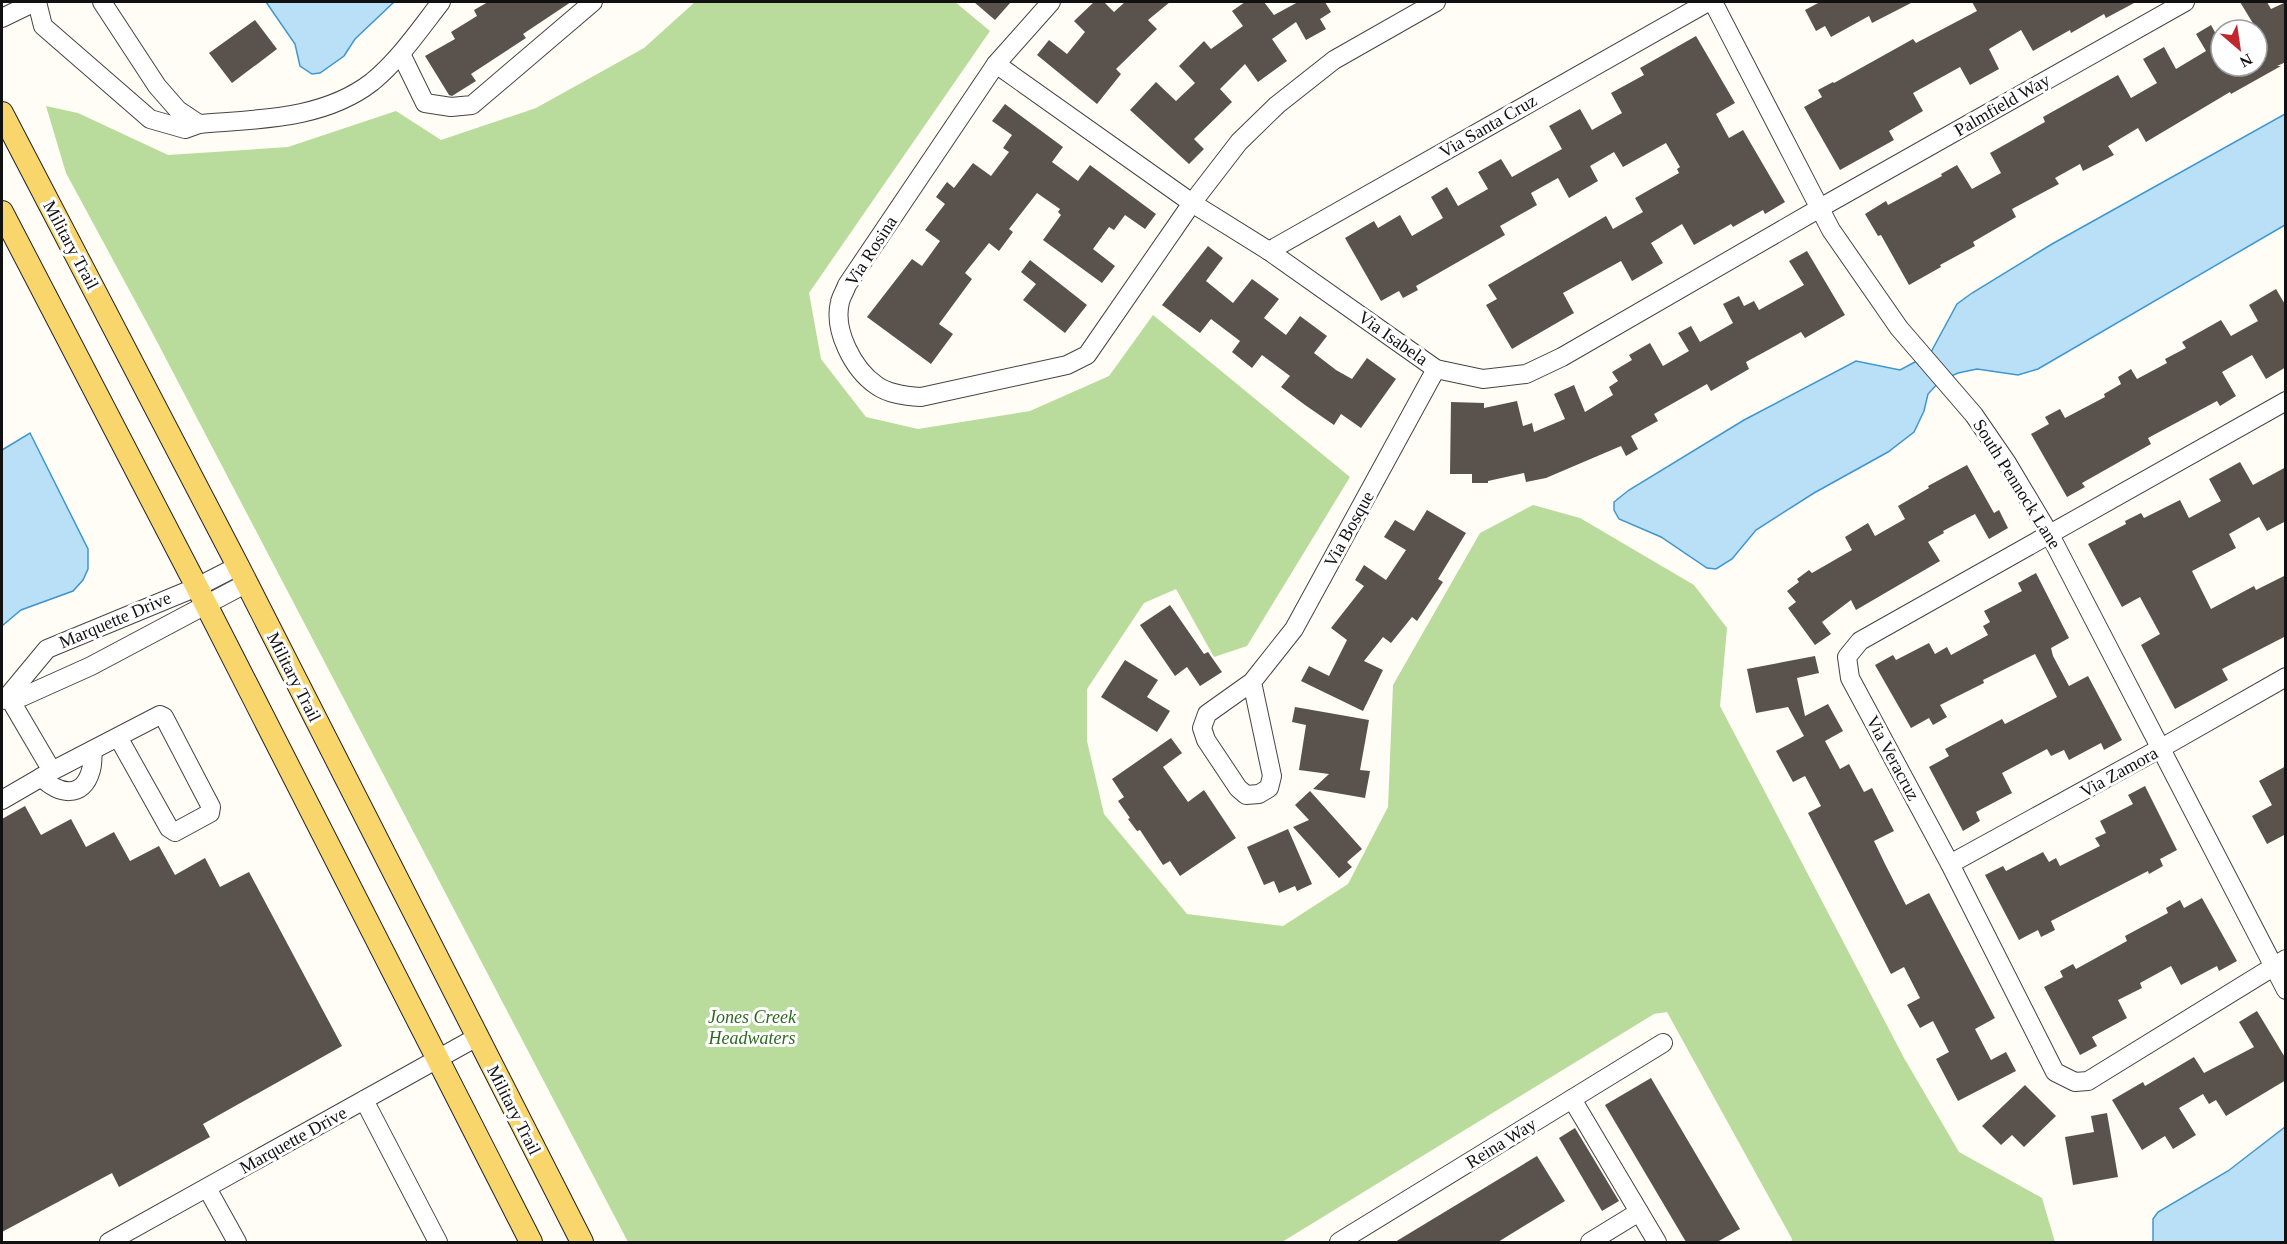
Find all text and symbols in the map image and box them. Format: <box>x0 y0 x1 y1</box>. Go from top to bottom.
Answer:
north arrow <box>2209 18 2269 78</box>
text: N <box>2236 50 2255 71</box>
street label: Palmfield Way <box>1951 70 2053 140</box>
street label: Via Santa Cruz <box>1436 90 1540 162</box>
street label: Military Trail <box>39 197 103 293</box>
street label: Via Rosina <box>841 212 901 290</box>
street label: Via Isabela <box>1354 307 1432 369</box>
street label: South Pennock Lane <box>1969 416 2065 552</box>
street label: Via Bosque <box>1320 488 1378 570</box>
street label: Marquette Drive <box>56 587 174 653</box>
street label: Military Trail <box>263 629 325 725</box>
street label: Via Veracruz <box>1862 712 1924 804</box>
street label: Via Zamora <box>2077 743 2161 801</box>
park label: Jones Creek Headwaters <box>708 1007 797 1048</box>
street label: Military Trail <box>483 1062 545 1158</box>
street label: Marquette Drive <box>236 1102 350 1178</box>
street label: Reina Way <box>1462 1114 1540 1172</box>

